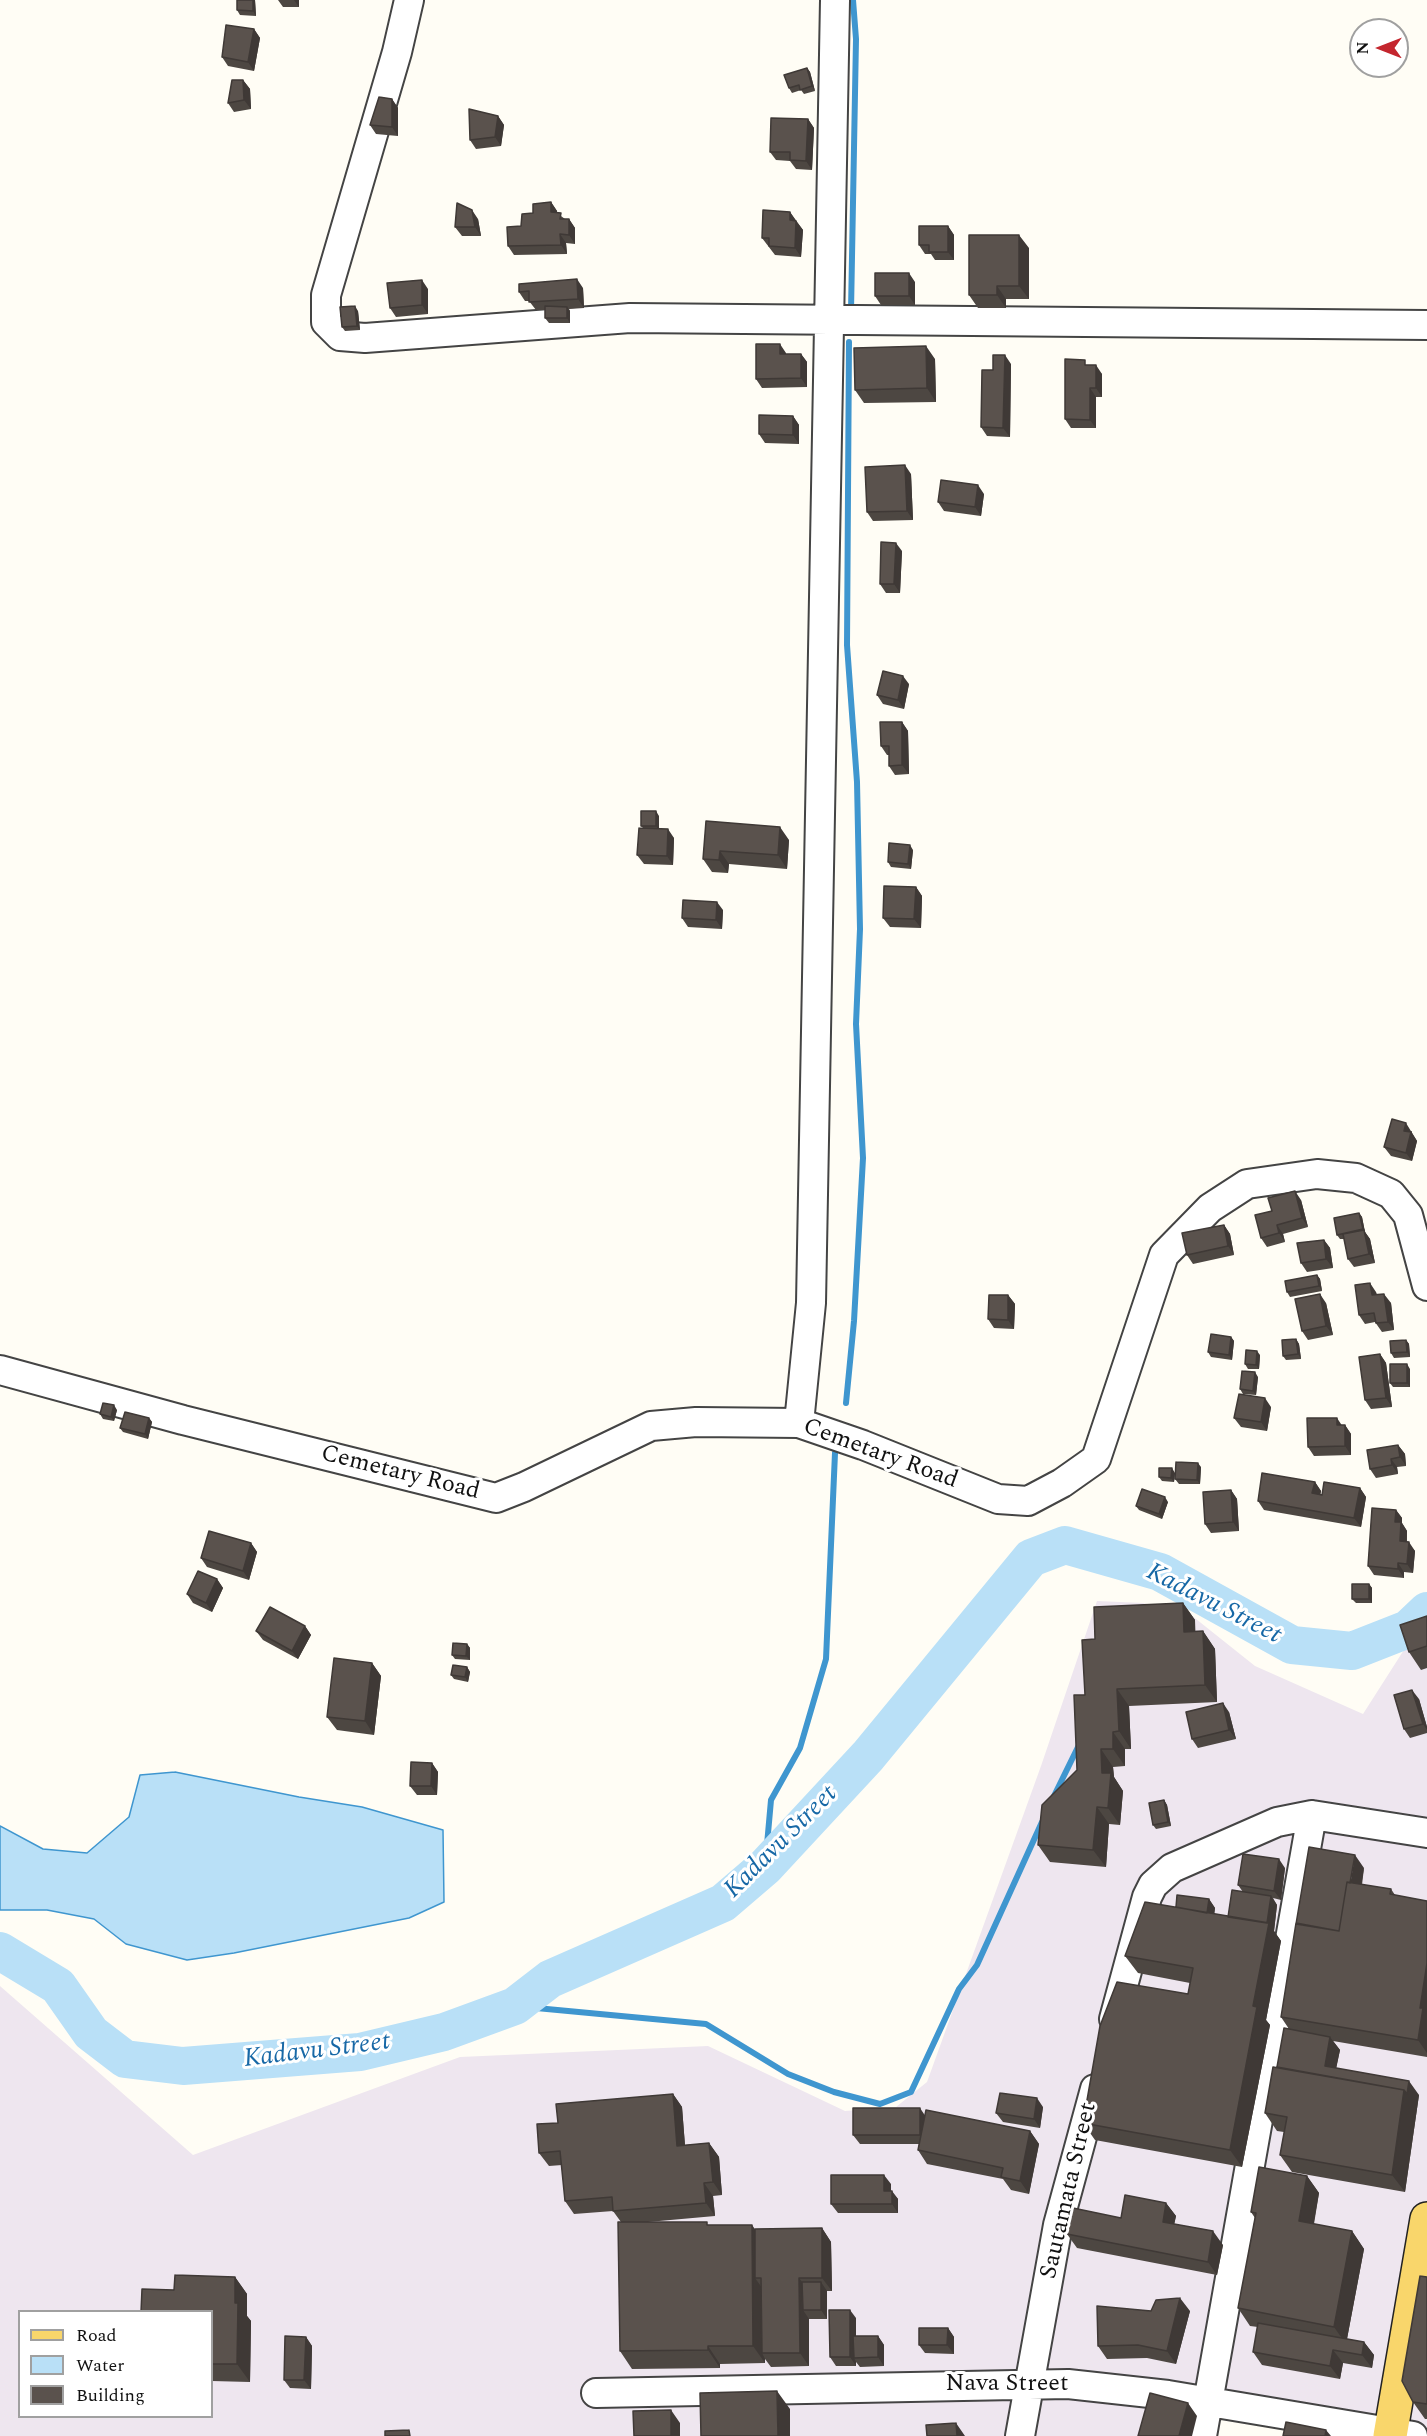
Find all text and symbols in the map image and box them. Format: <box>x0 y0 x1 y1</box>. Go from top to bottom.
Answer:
north arrow <box>1349 18 1409 78</box>
text: N <box>1351 41 1375 55</box>
street label: Cemetary Road <box>799 1414 961 1496</box>
street label: Cemetary Road <box>318 1440 482 1508</box>
water label: Kadavu Street <box>1140 1558 1286 1652</box>
water label: Kadavu Street <box>719 1780 845 1906</box>
water label: Kadavu Street <box>242 2028 392 2076</box>
street label: Sautamata Street <box>1036 2100 1104 2282</box>
legend <box>18 2310 213 2418</box>
text: Road <box>76 2322 117 2349</box>
text: Water <box>76 2352 124 2379</box>
street label: Nava Street <box>946 2371 1068 2399</box>
text: Building <box>76 2382 145 2409</box>

